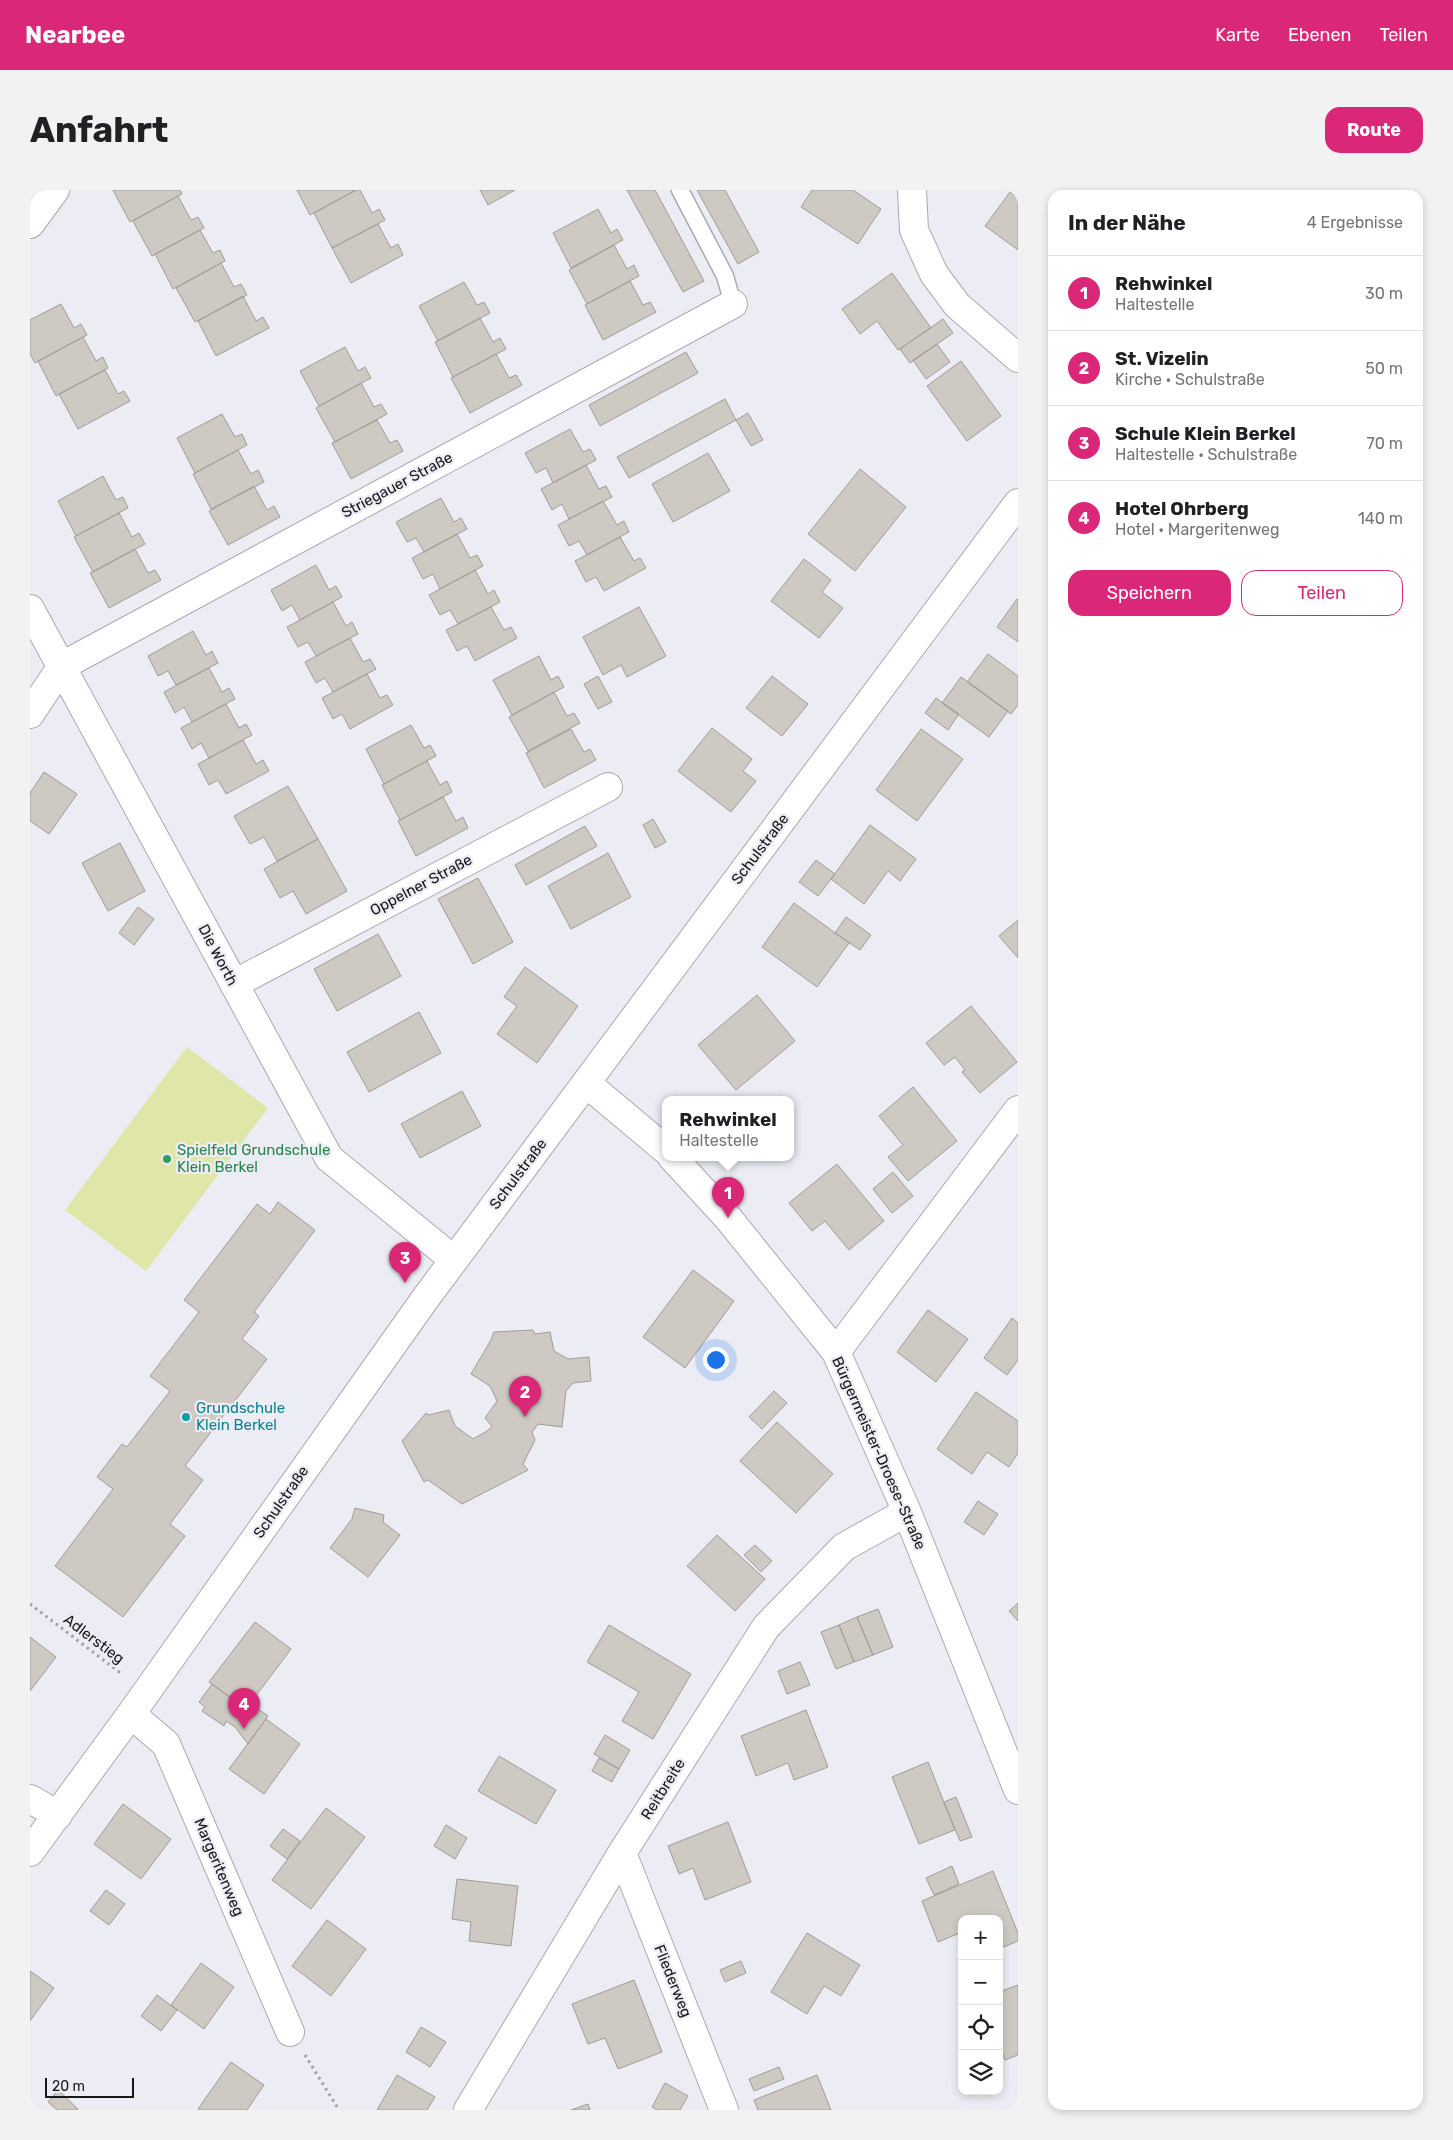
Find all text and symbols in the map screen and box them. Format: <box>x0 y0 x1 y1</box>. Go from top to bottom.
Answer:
text: Nearbee <box>25 21 125 49</box>
text: Karte <box>1215 24 1260 46</box>
text: Ebenen <box>1288 24 1352 46</box>
text: Teilen <box>1380 24 1428 46</box>
button: Route <box>1325 107 1423 153</box>
text: Anfahrt <box>30 109 168 151</box>
text: In der Nähe <box>1068 210 1186 235</box>
text: 4 Ergebnisse <box>1307 213 1403 232</box>
text: Rehwinkel <box>1115 272 1212 295</box>
text: 1 <box>1080 284 1088 303</box>
text: 30 m <box>1365 284 1403 303</box>
text: Haltestelle <box>1115 295 1194 314</box>
text: St. Vizelin <box>1115 347 1209 370</box>
text: 2 <box>1079 359 1089 378</box>
text: 50 m <box>1365 359 1403 378</box>
text: Kirche · Schulstraße <box>1115 370 1265 389</box>
text: Schule Klein Berkel <box>1115 422 1296 445</box>
text: 3 <box>1079 434 1089 453</box>
text: 70 m <box>1366 434 1403 453</box>
text: Haltestelle · Schulstraße <box>1115 445 1297 464</box>
street label: Striegauer Straße <box>339 448 455 522</box>
text: Hotel Ohrberg <box>1115 497 1249 520</box>
text: 4 <box>1079 509 1089 528</box>
text: 140 m <box>1358 509 1403 528</box>
text: Hotel · Margeritenweg <box>1115 520 1280 539</box>
button: Speichern <box>1068 570 1231 616</box>
button: Teilen <box>1241 570 1403 616</box>
street label: Schulstraße <box>728 810 792 888</box>
street label: Oppelner Straße <box>367 851 475 919</box>
street label: Die Worth <box>194 921 242 989</box>
popup <box>662 1096 794 1161</box>
text: Rehwinkel <box>679 1108 777 1131</box>
text: Haltestelle <box>679 1131 759 1150</box>
street label: Schulstraße <box>486 1135 550 1213</box>
place label: Spielfeld Grundschule Klein Berkel <box>177 1141 330 1176</box>
marker: Spielfeld Grundschule Klein Berkel <box>161 1153 173 1165</box>
pin: 1 <box>712 1177 744 1218</box>
pin: 3 <box>389 1242 421 1283</box>
your location <box>703 1347 729 1373</box>
street label: Bürgermeister-Droese-Straße <box>828 1354 930 1552</box>
pin: 2 <box>509 1376 541 1417</box>
place label: Grundschule Klein Berkel <box>196 1399 285 1434</box>
marker: Grundschule Klein Berkel <box>180 1411 192 1423</box>
street label: Schulstraße <box>250 1462 312 1542</box>
street label: Adlerstieg <box>60 1610 128 1668</box>
pin: 4 <box>228 1688 260 1729</box>
street label: Reitbreite <box>637 1755 689 1823</box>
street label: Margeritenweg <box>190 1815 248 1919</box>
map controls <box>958 1915 1003 2095</box>
button: + <box>958 1915 1003 1960</box>
street label: Fliederweg <box>650 1942 696 2020</box>
button: − <box>958 1960 1003 2005</box>
button: locate <box>958 2005 1003 2050</box>
button: layers <box>958 2050 1003 2095</box>
scale bar <box>45 2075 134 2098</box>
text: 20 m <box>52 2078 85 2095</box>

